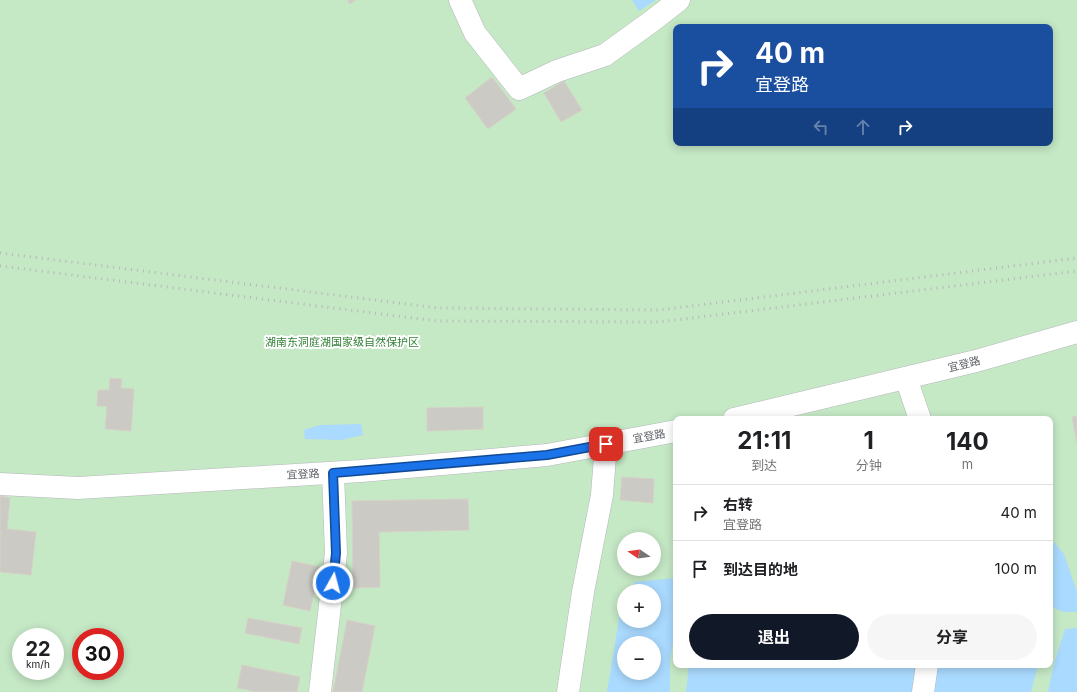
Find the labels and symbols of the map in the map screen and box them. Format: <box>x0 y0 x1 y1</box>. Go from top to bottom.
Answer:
park label: 湖南东洞庭湖国家级自然保护区 <box>265 335 419 349</box>
street label: 宜登路 <box>946 353 982 375</box>
street label: 宜登路 <box>632 426 666 446</box>
pin <box>589 427 623 461</box>
street label: 宜登路 <box>286 466 320 482</box>
north arrow <box>617 532 661 576</box>
position arrow <box>312 562 354 604</box>
speed limit sign: 30 <box>72 628 124 680</box>

